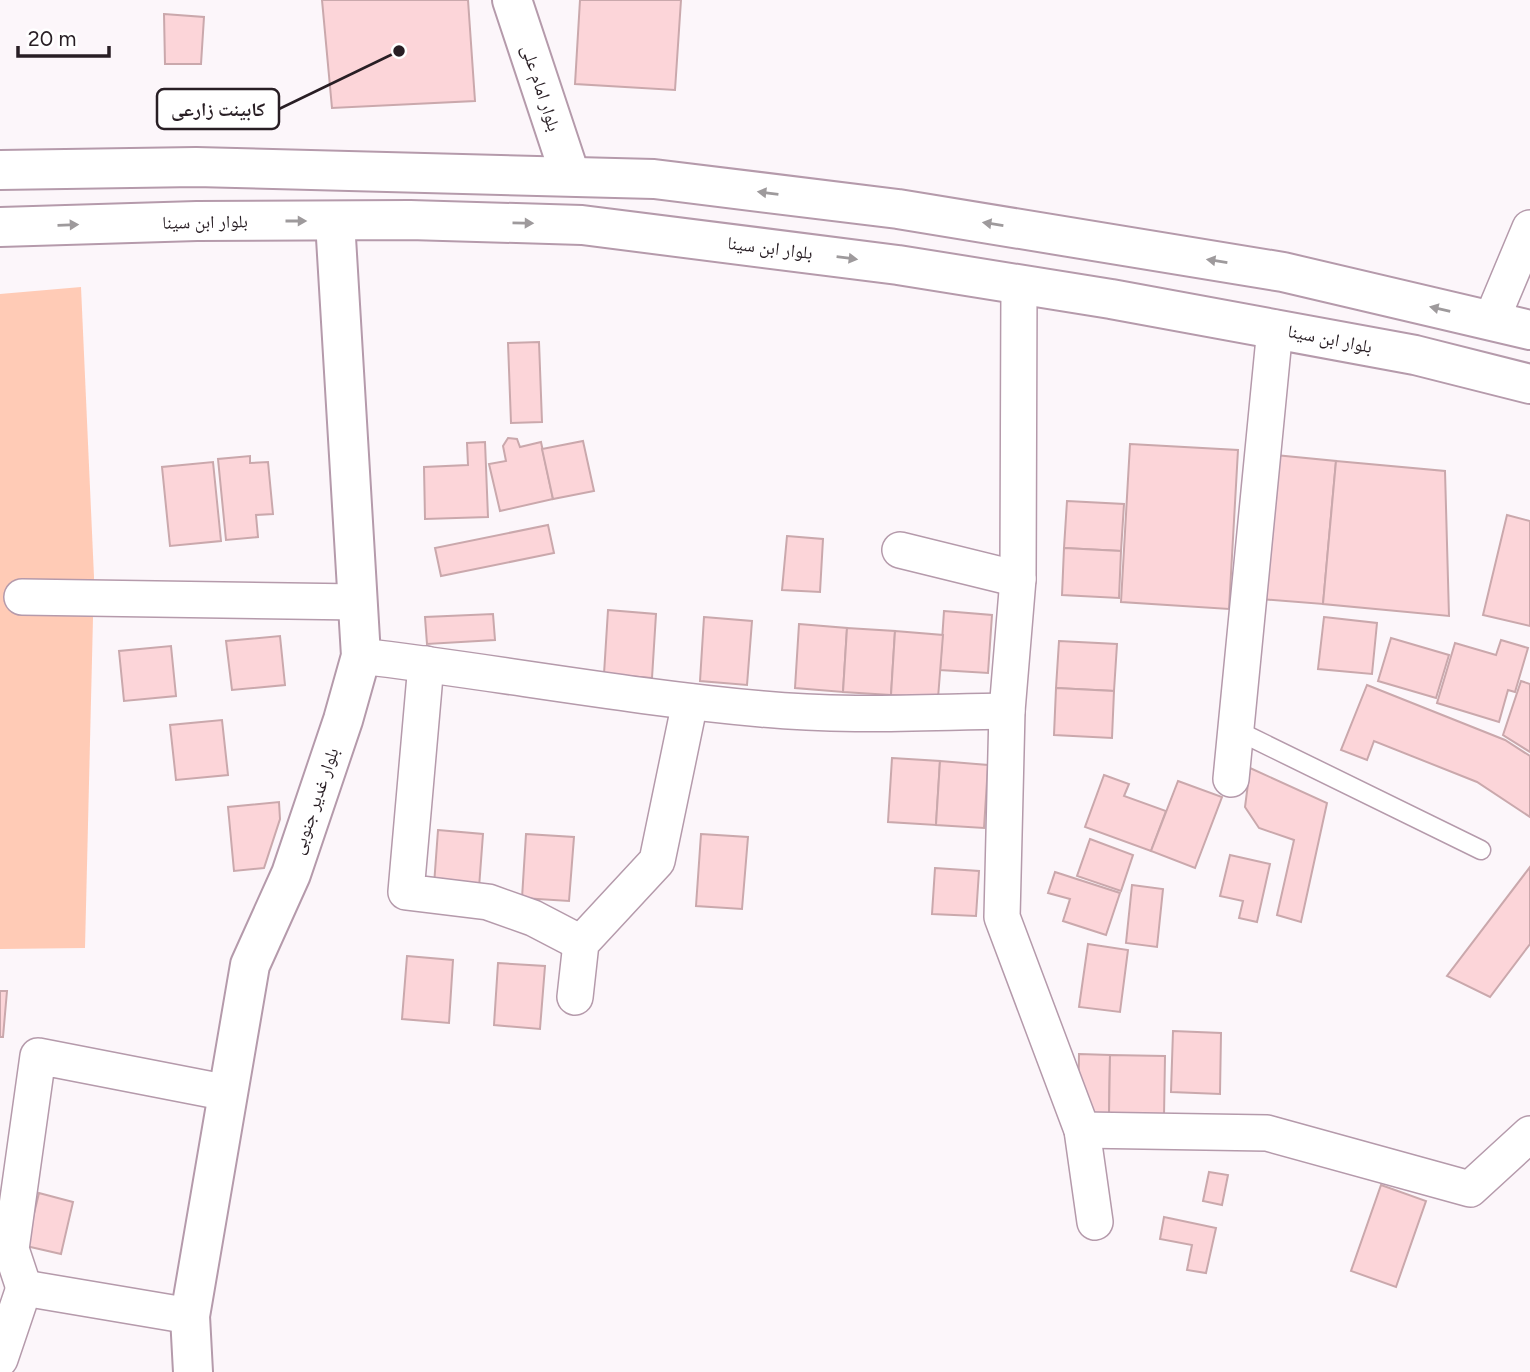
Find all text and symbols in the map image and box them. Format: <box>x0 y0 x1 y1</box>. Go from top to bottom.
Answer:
scale bar <box>18 14 108 58</box>
text: 20 m <box>28 26 76 51</box>
street label: بلوار امام علی <box>516 42 565 134</box>
callout: کابینت زارعی <box>157 89 279 129</box>
text: کابینت زارعی <box>171 98 266 121</box>
one-way arrow <box>756 188 778 199</box>
street label: بلوار ابن سینا <box>162 210 248 234</box>
one-way arrow <box>285 215 307 227</box>
one-way arrow <box>512 217 534 229</box>
one-way arrow <box>982 218 1004 229</box>
one-way arrow <box>57 220 79 231</box>
street label: بلوار ابن سینا <box>726 232 814 264</box>
one-way arrow <box>836 252 858 263</box>
one-way arrow <box>1206 255 1228 266</box>
one-way arrow <box>1429 303 1451 314</box>
street label: بلوار ابن سینا <box>1286 320 1374 358</box>
street label: بلوار غدیر جنوبی <box>286 745 344 857</box>

